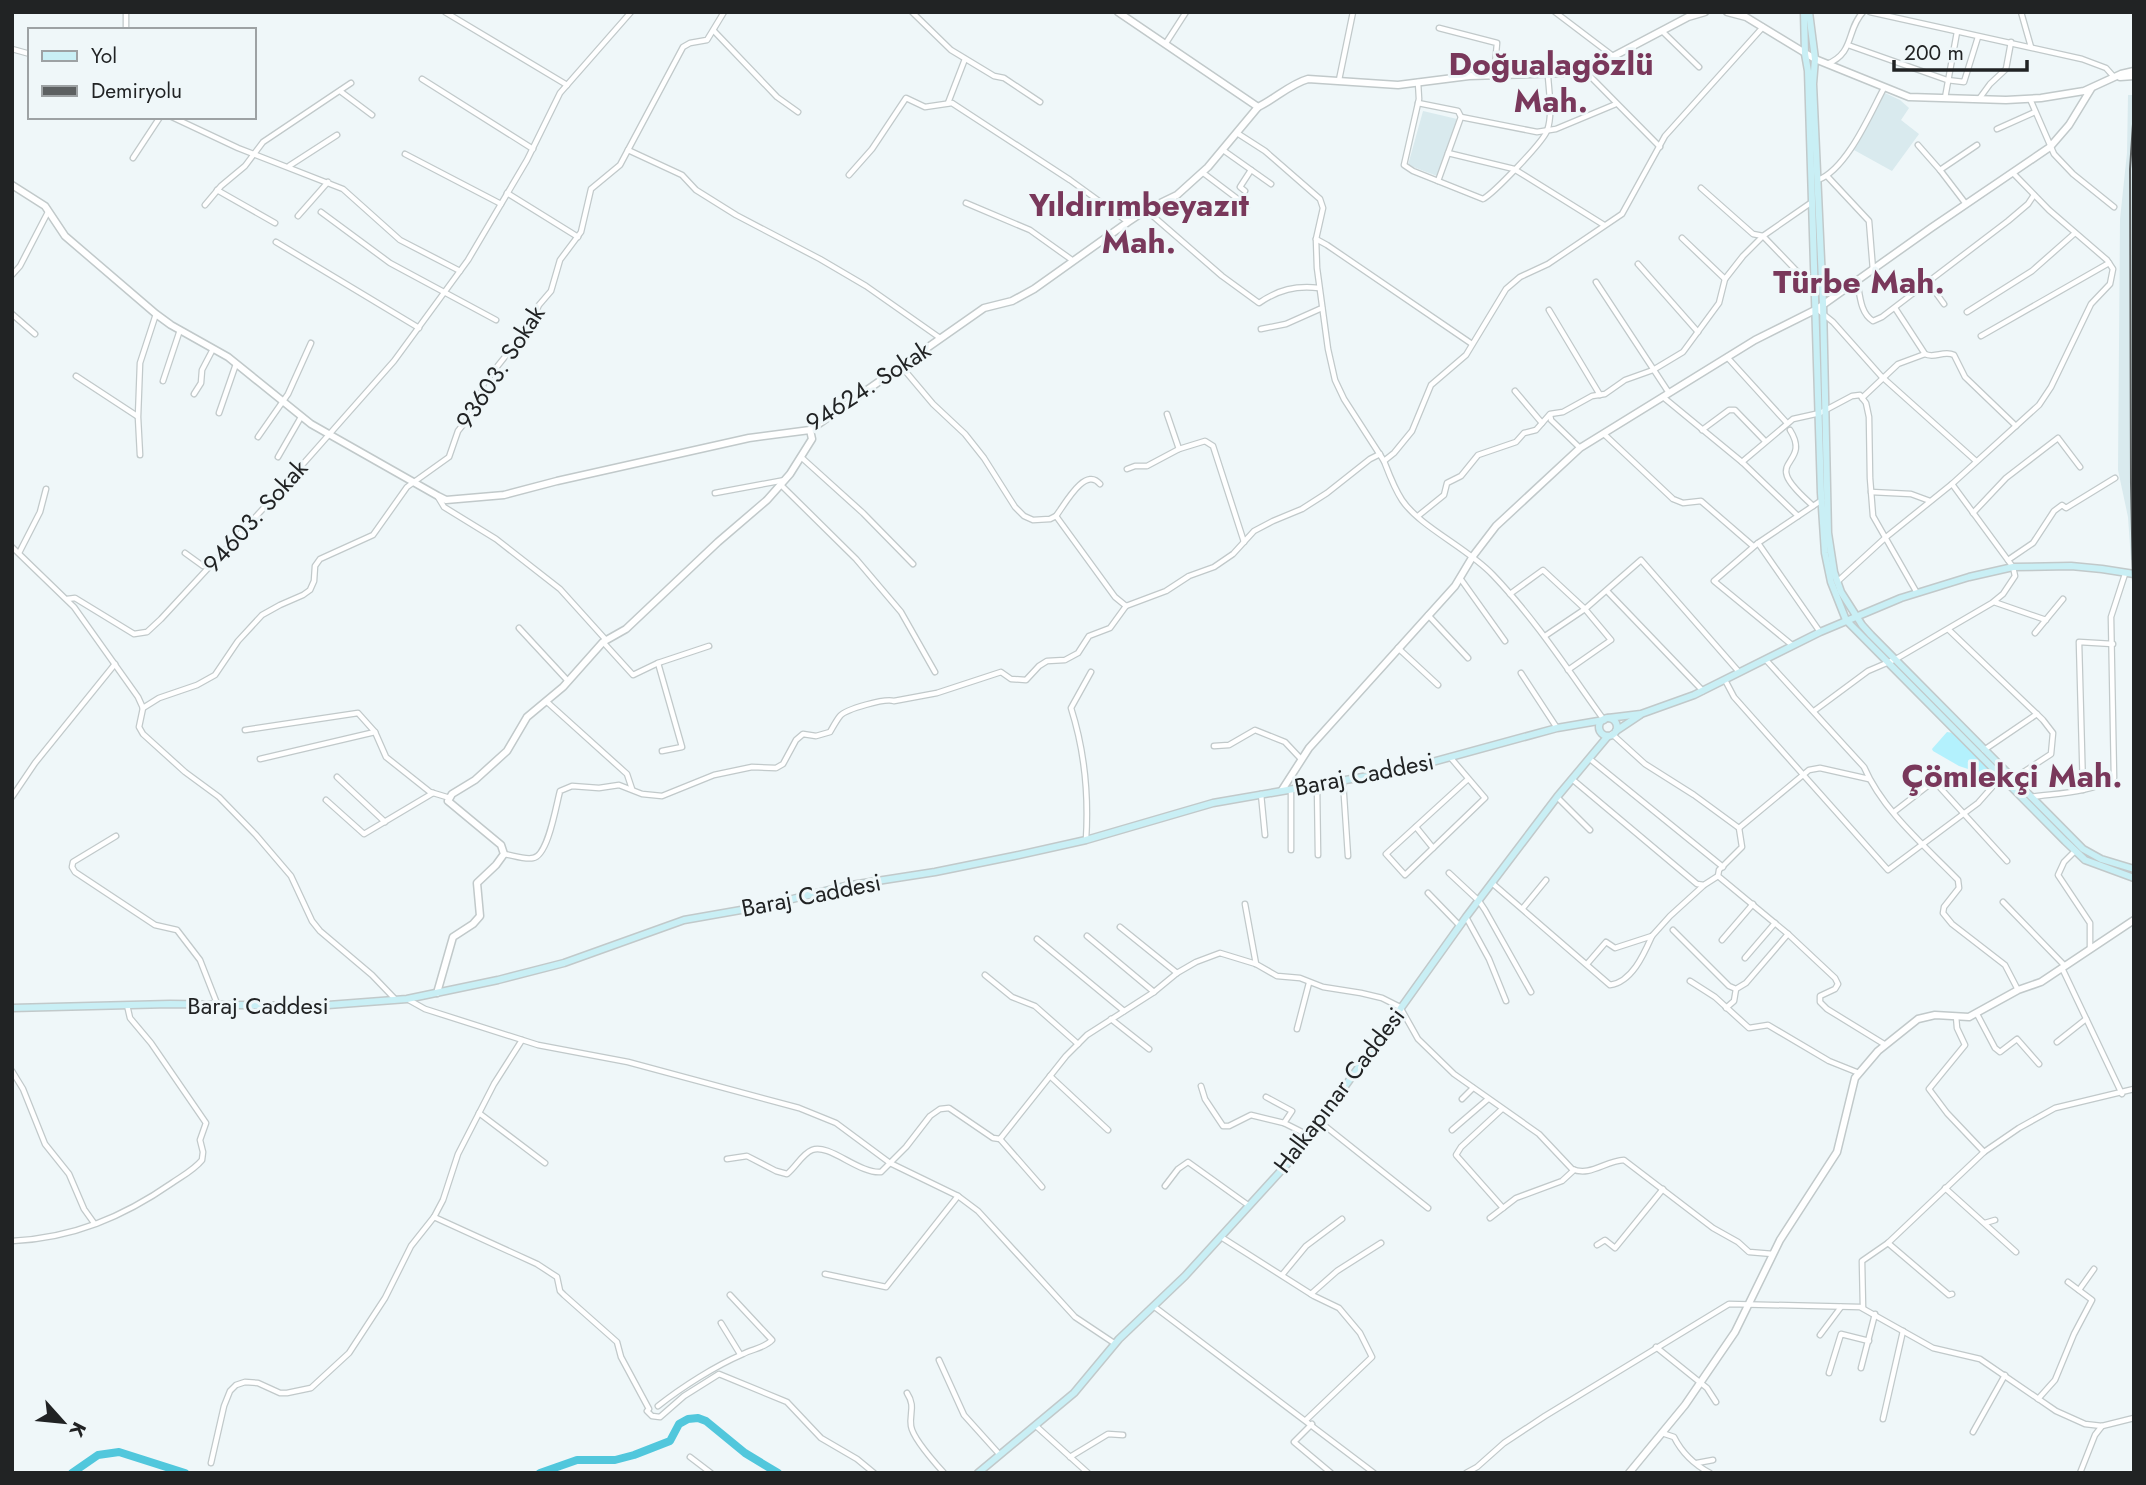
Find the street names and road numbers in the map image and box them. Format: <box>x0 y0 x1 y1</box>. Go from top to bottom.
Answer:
street label: 93603. Sokak <box>447 298 553 436</box>
street label: 94624. Sokak <box>799 332 938 440</box>
street label: 94603. Sokak <box>194 451 316 581</box>
street label: Baraj Caddesi <box>1291 743 1437 805</box>
street label: Baraj Caddesi <box>738 864 884 926</box>
street label: Baraj Caddesi <box>187 988 329 1023</box>
street label: Halkapınar Caddesi <box>1265 1000 1413 1180</box>

